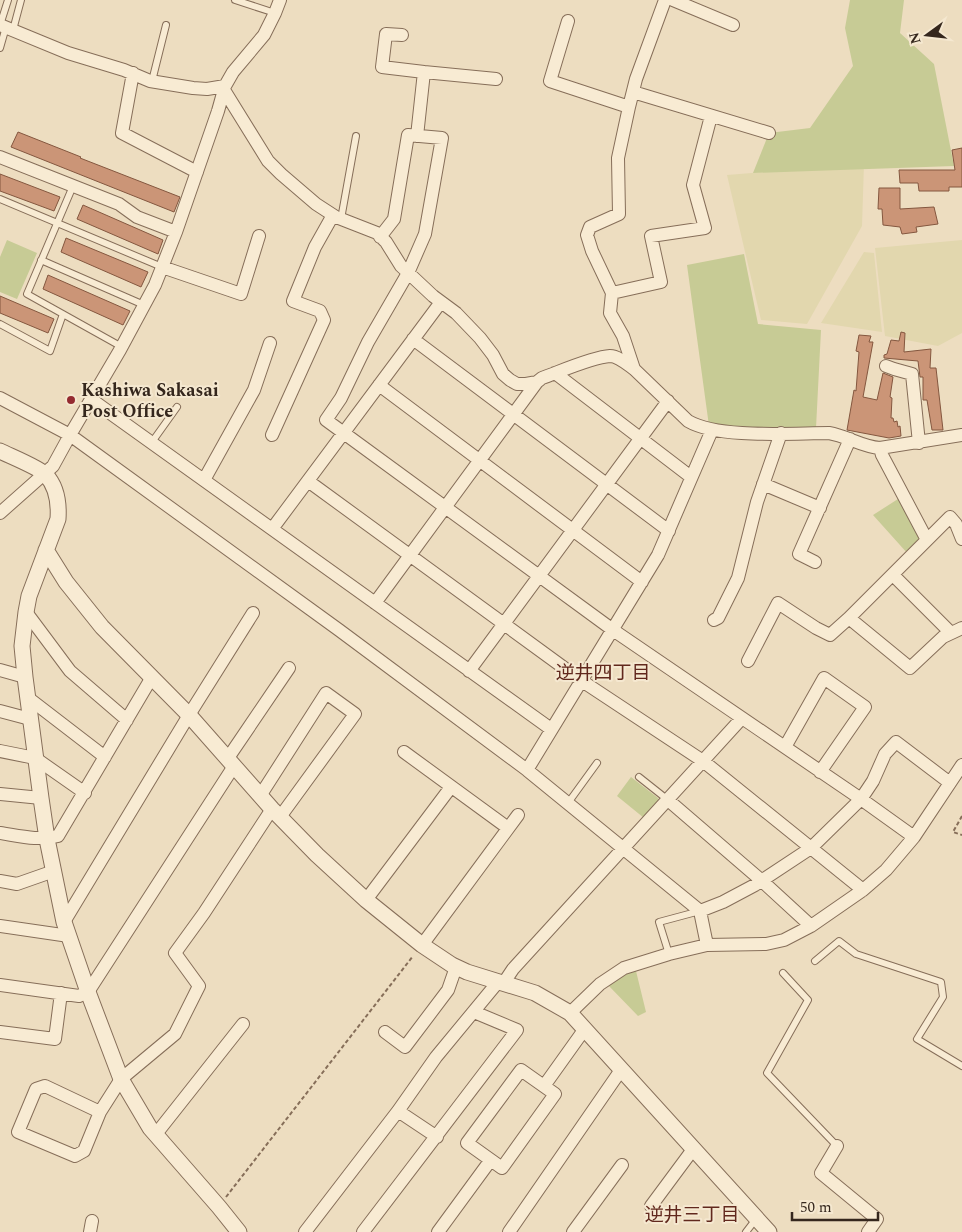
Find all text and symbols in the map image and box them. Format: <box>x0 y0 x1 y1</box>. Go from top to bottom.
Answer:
north arrow <box>902 10 952 60</box>
text: N <box>903 30 927 46</box>
place label: Kashiwa Sakasai Post Office <box>81 377 219 425</box>
marker: Kashiwa Sakasai Post Office <box>65 394 77 406</box>
district label: 逆井四丁目 <box>555 659 651 688</box>
scale bar <box>792 1190 878 1222</box>
text: 50 m <box>800 1196 832 1219</box>
district label: 逆井三丁目 <box>644 1201 740 1230</box>

